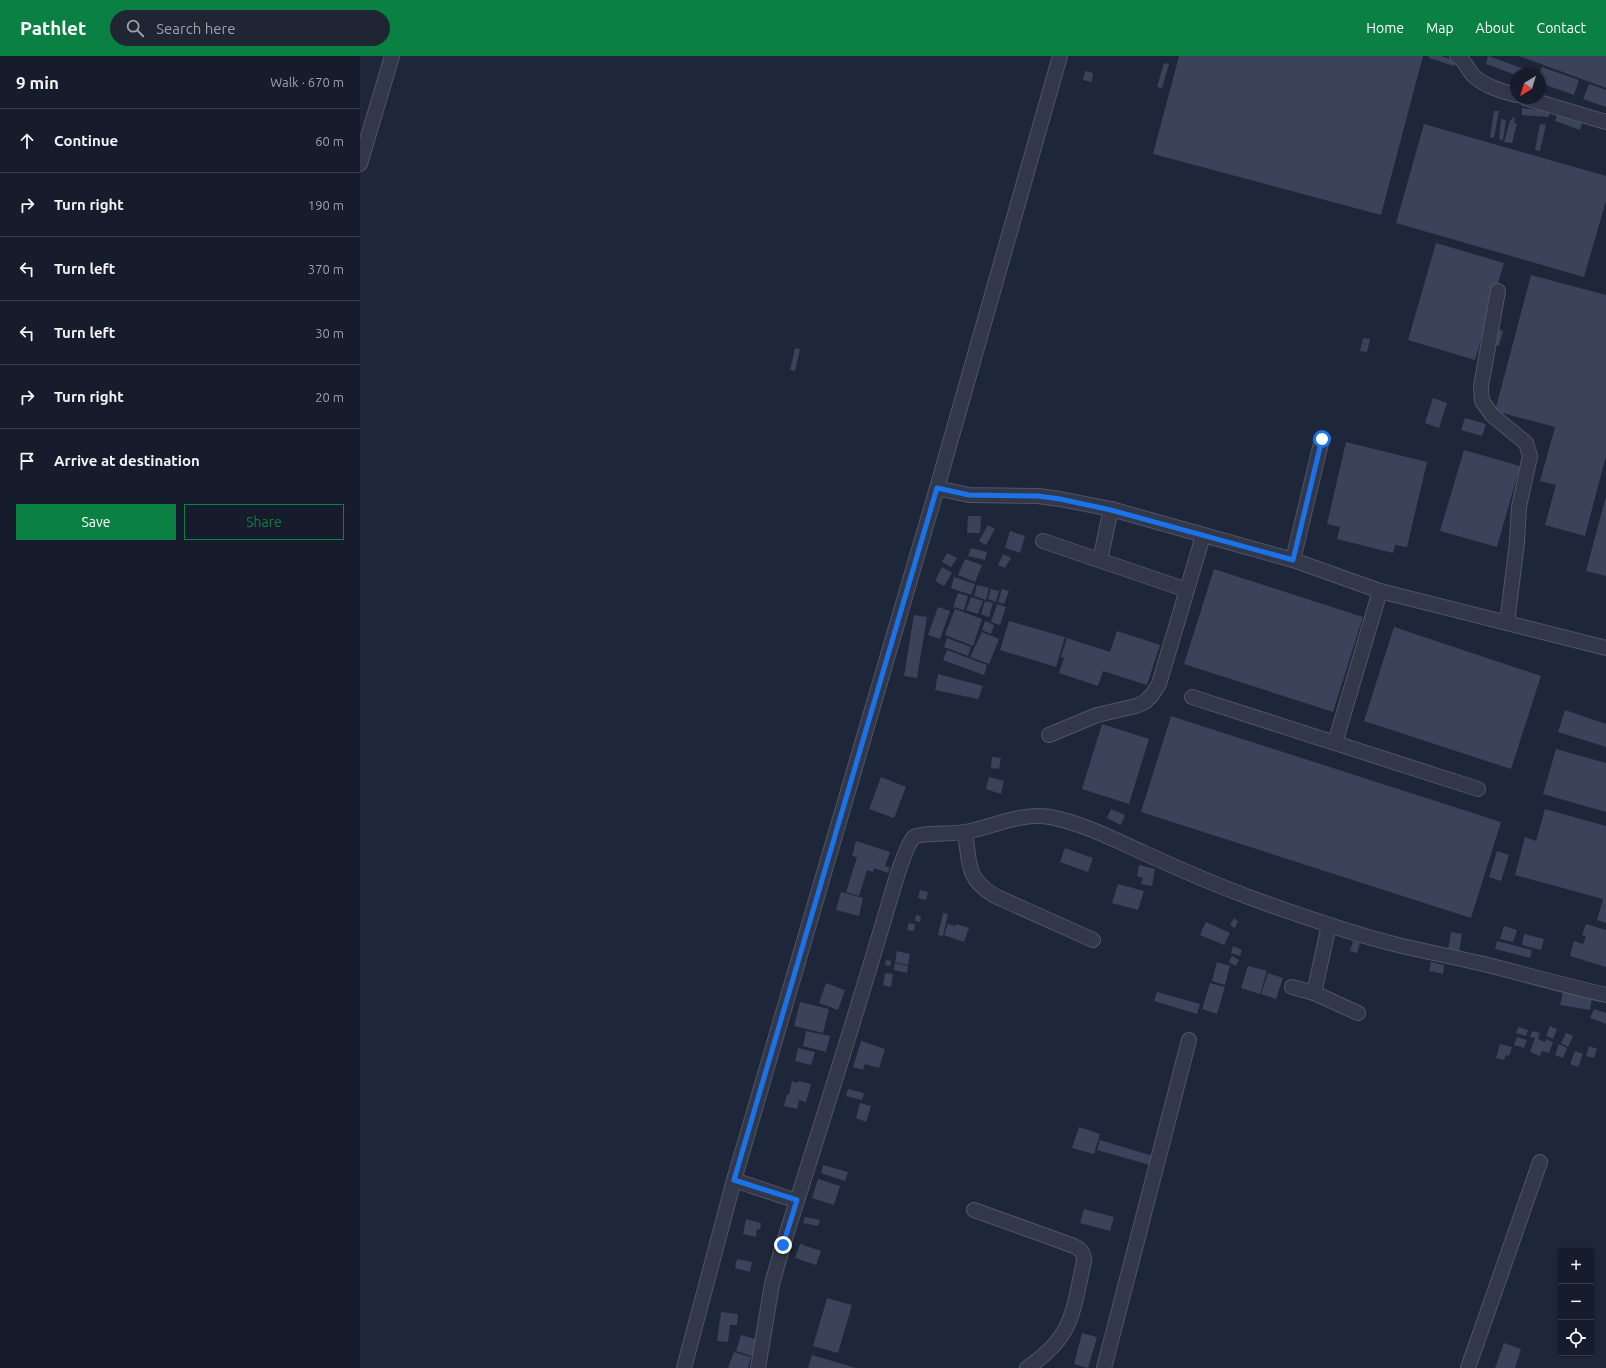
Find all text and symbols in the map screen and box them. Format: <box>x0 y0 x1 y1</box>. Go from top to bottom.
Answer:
search box <box>110 10 390 46</box>
text: Pathlet <box>20 17 86 39</box>
icon: search <box>124 17 146 39</box>
text: Search here <box>156 20 236 37</box>
text: Home <box>1366 20 1404 36</box>
text: Map <box>1426 20 1454 36</box>
text: About <box>1476 20 1515 36</box>
text: Contact <box>1537 20 1586 36</box>
north arrow <box>1510 68 1546 104</box>
text: 9 min <box>16 73 59 92</box>
text: Walk · 670 m <box>270 75 344 89</box>
icon: ahead <box>16 130 38 152</box>
text: Continue <box>54 132 118 149</box>
text: 60 m <box>315 134 344 148</box>
icon: right <box>16 194 38 216</box>
text: Turn right <box>54 196 124 213</box>
text: 190 m <box>308 198 344 212</box>
icon: left <box>16 258 38 280</box>
text: Turn left <box>54 260 115 277</box>
text: 370 m <box>308 262 344 276</box>
icon: left <box>16 322 38 344</box>
text: Turn left <box>54 324 115 341</box>
text: 30 m <box>315 326 344 340</box>
icon: right <box>16 386 38 408</box>
text: Turn right <box>54 388 124 405</box>
text: 20 m <box>315 390 344 404</box>
route start <box>1313 430 1331 448</box>
icon: arrive <box>16 450 38 472</box>
text: Arrive at destination <box>54 452 200 469</box>
button: Save <box>16 504 176 540</box>
button: Share <box>184 504 344 540</box>
route end <box>774 1236 792 1254</box>
map controls <box>1558 1248 1594 1356</box>
button: + <box>1558 1248 1594 1284</box>
button: − <box>1558 1284 1594 1320</box>
button: locate <box>1558 1320 1594 1356</box>

